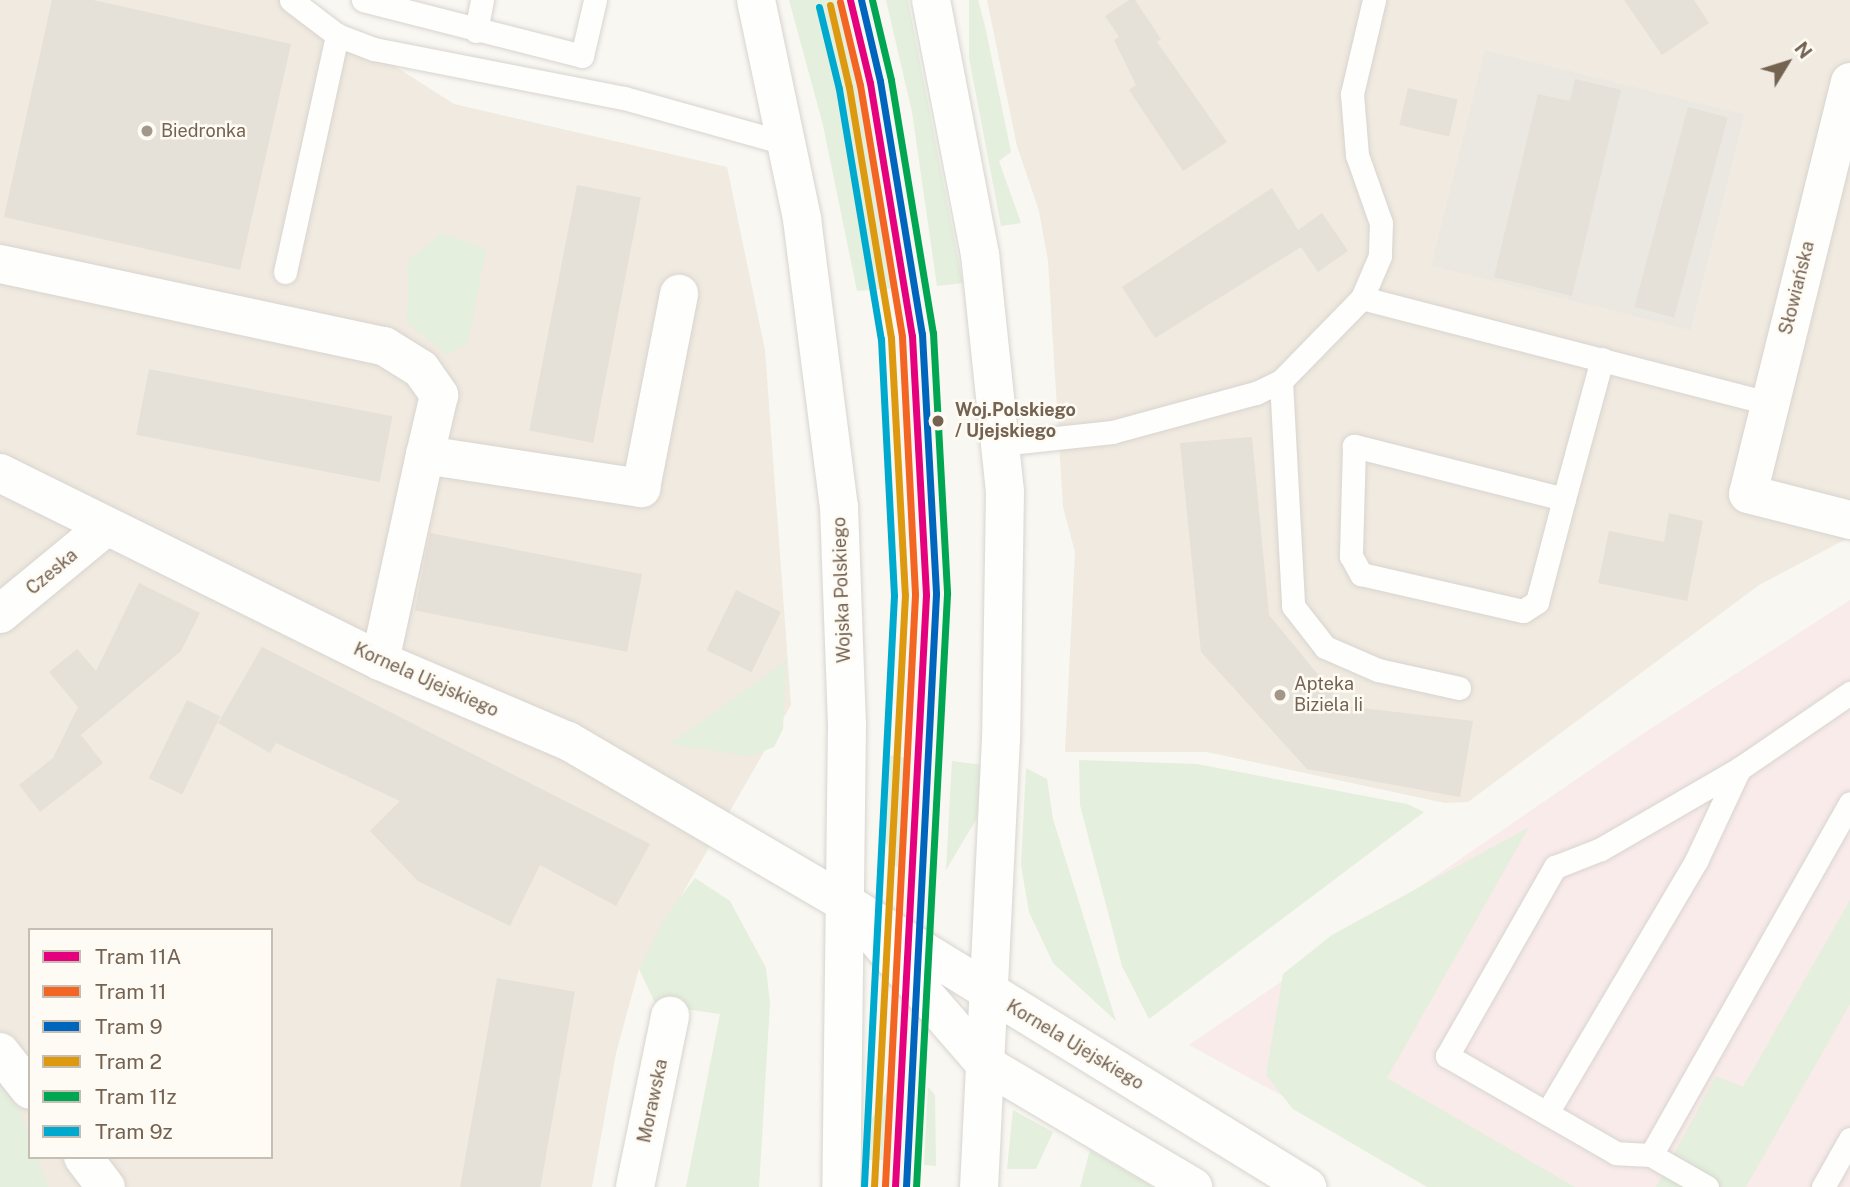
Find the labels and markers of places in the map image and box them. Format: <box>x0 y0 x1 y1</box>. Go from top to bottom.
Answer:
place label: Biedronka <box>161 120 246 142</box>
marker: Biedronka <box>139 123 155 139</box>
place label: Woj.Polskiego / Ujejskiego <box>955 400 1076 442</box>
marker: Woj.Polskiego / Ujejskiego <box>927 410 949 432</box>
place label: Apteka Biziela Ii <box>1294 674 1363 716</box>
marker: Apteka Biziela Ii <box>1272 687 1288 703</box>

